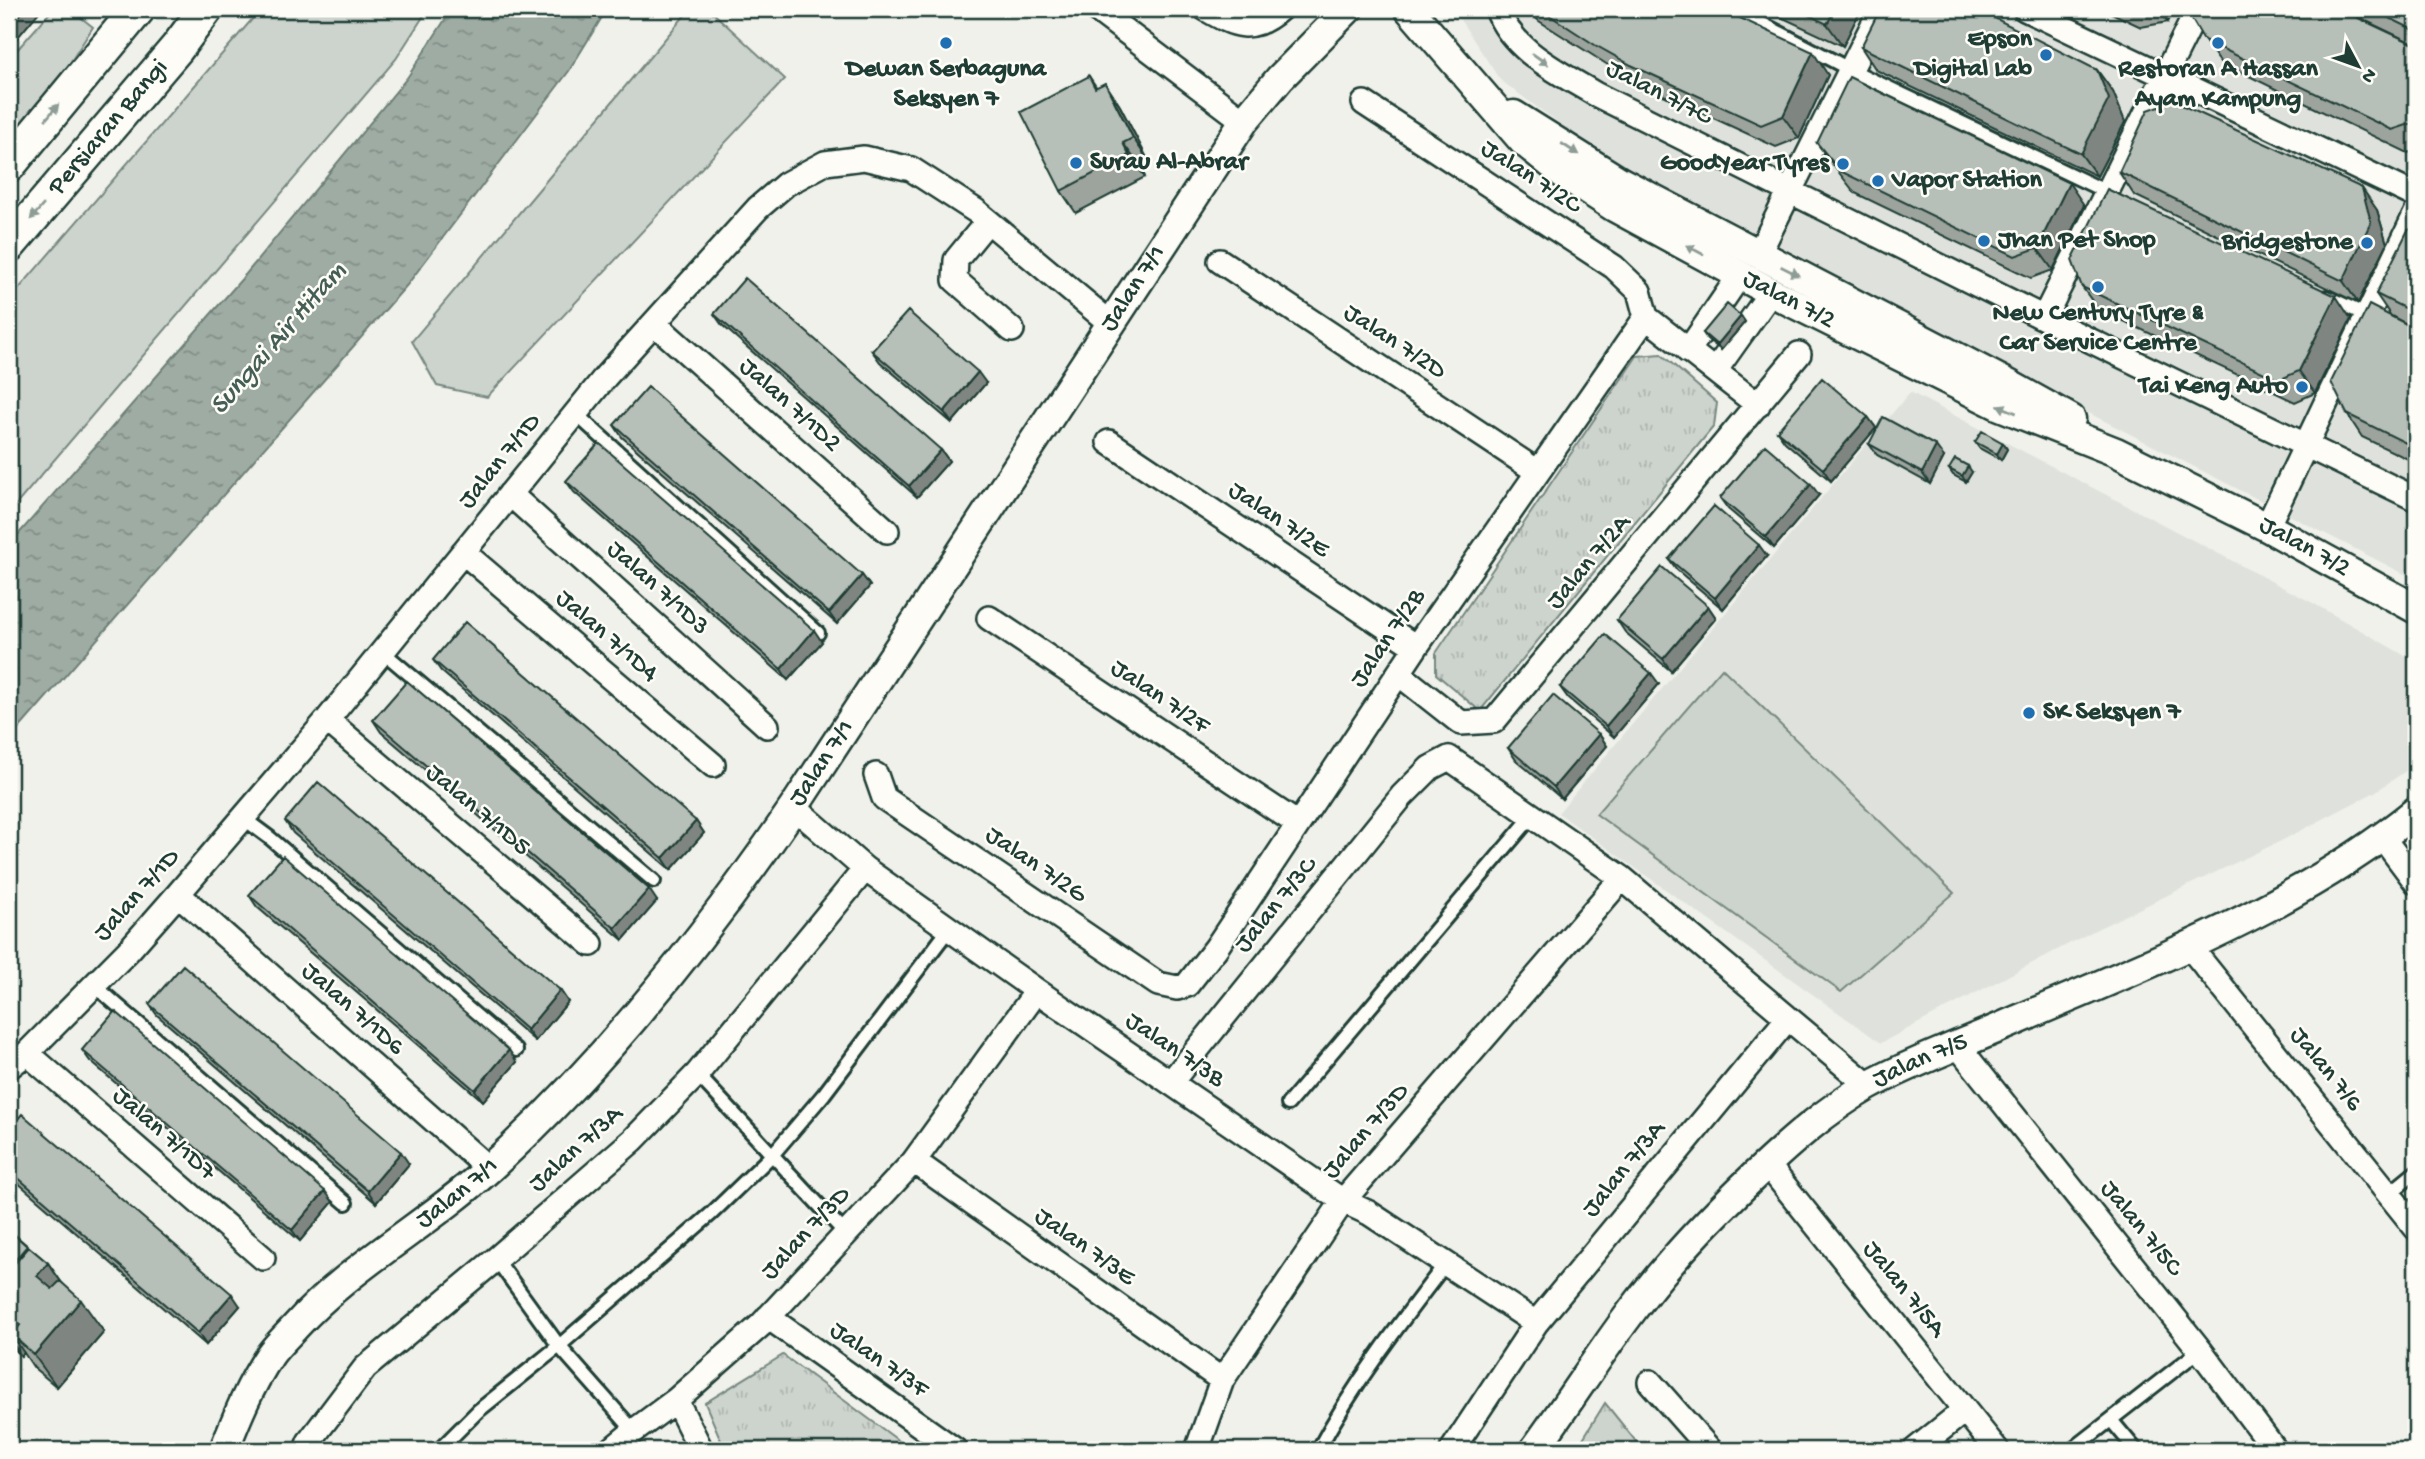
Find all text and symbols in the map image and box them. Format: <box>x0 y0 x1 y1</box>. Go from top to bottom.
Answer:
place label: Epson Digital Lab <box>1912 25 2033 86</box>
north arrow <box>2324 32 2394 102</box>
marker: Dewan Serbaguna Seksyen 7 <box>938 35 954 51</box>
marker: Restoran A Hassan Ayam Kampung <box>2210 35 2226 51</box>
marker: Epson Digital Lab <box>2038 47 2054 63</box>
one-way arrow <box>1531 52 1549 66</box>
street label: Persiaran Bangi <box>42 53 176 203</box>
street label: Jalan 7/7C <box>1600 54 1718 135</box>
place label: Dewan Serbaguna Seksyen 7 <box>844 55 1048 116</box>
place label: Restoran A Hassan Ayam Kampung <box>2117 55 2318 116</box>
text: N <box>2355 63 2381 87</box>
one-way arrow <box>45 104 60 122</box>
street label: Jalan 7/2C <box>1474 134 1588 223</box>
one-way arrow <box>1560 142 1579 155</box>
place label: Surau Al-Abrar <box>1090 148 1250 179</box>
place label: GoodYear Tyres <box>1660 149 1830 180</box>
marker: Surau Al-Abrar <box>1068 155 1084 171</box>
marker: GoodYear Tyres <box>1835 156 1851 172</box>
place label: Vapor Station <box>1891 166 2042 197</box>
marker: Vapor Station <box>1870 173 1886 189</box>
one-way arrow <box>30 203 45 220</box>
place label: Jhan Pet Shop <box>1997 226 2156 257</box>
place label: Bridgestone <box>2221 228 2355 259</box>
marker: Jhan Pet Shop <box>1976 233 1992 249</box>
marker: Bridgestone <box>2359 235 2375 251</box>
street label: Jalan 7/1 <box>1094 240 1174 338</box>
one-way arrow <box>1685 244 1705 256</box>
water label: Sungai Air Hitam <box>204 256 354 422</box>
street label: Jalan 7/2 <box>1737 264 1840 337</box>
one-way arrow <box>1780 266 1800 277</box>
marker: New Century Tyre & Car Service Centre <box>2090 279 2106 295</box>
street label: Jalan 7/2D <box>1337 298 1451 388</box>
place label: New Century Tyre & Car Service Centre <box>1992 299 2205 360</box>
street label: Jalan 7/1D2 <box>731 352 847 460</box>
place label: Tai Keng Auto <box>2137 372 2288 403</box>
marker: Tai Keng Auto <box>2294 379 2310 395</box>
one-way arrow <box>1996 403 2017 414</box>
street label: Jalan 7/1D <box>453 408 549 516</box>
street label: Jalan 7/2E <box>1221 476 1335 567</box>
street label: Jalan 7/2A <box>1541 508 1640 617</box>
street label: Jalan 7/2 <box>2253 510 2355 585</box>
street label: Jalan 7/1D3 <box>599 535 715 643</box>
street label: Jalan 7/2B <box>1345 583 1434 694</box>
street label: Jalan 7/1D4 <box>548 584 664 690</box>
street label: Jalan 7/2F <box>1104 654 1216 743</box>
place label: SK Seksyen 7 <box>2043 698 2182 729</box>
marker: SK Seksyen 7 <box>2021 705 2037 721</box>
street label: Jalan 7/1 <box>783 715 862 813</box>
street label: Jalan 7/1D5 <box>418 758 536 864</box>
street label: Jalan 7/2G <box>978 821 1093 912</box>
street label: Jalan 7/1D <box>88 843 188 949</box>
street label: Jalan 7/3C <box>1229 850 1326 960</box>
street label: Jalan 7/1D6 <box>294 957 411 1064</box>
street label: Jalan 7/3B <box>1118 1006 1230 1096</box>
street label: Jalan 7/6 <box>2282 1021 2369 1119</box>
street label: Jalan 7/5 <box>1868 1027 1973 1096</box>
street label: Jalan 7/3D <box>1317 1078 1417 1186</box>
street label: Jalan 7/1D7 <box>105 1081 222 1190</box>
street label: Jalan 7/3A <box>524 1099 632 1200</box>
street label: Jalan 7/3A <box>1577 1114 1674 1225</box>
street label: Jalan 7/1 <box>411 1152 506 1237</box>
street label: Jalan 7/5C <box>2092 1175 2189 1285</box>
street label: Jalan 7/3D <box>756 1181 858 1287</box>
street label: Jalan 7/3E <box>1027 1202 1141 1295</box>
street label: Jalan 7/5A <box>1855 1235 1952 1346</box>
street label: Jalan 7/3F <box>823 1316 935 1407</box>

